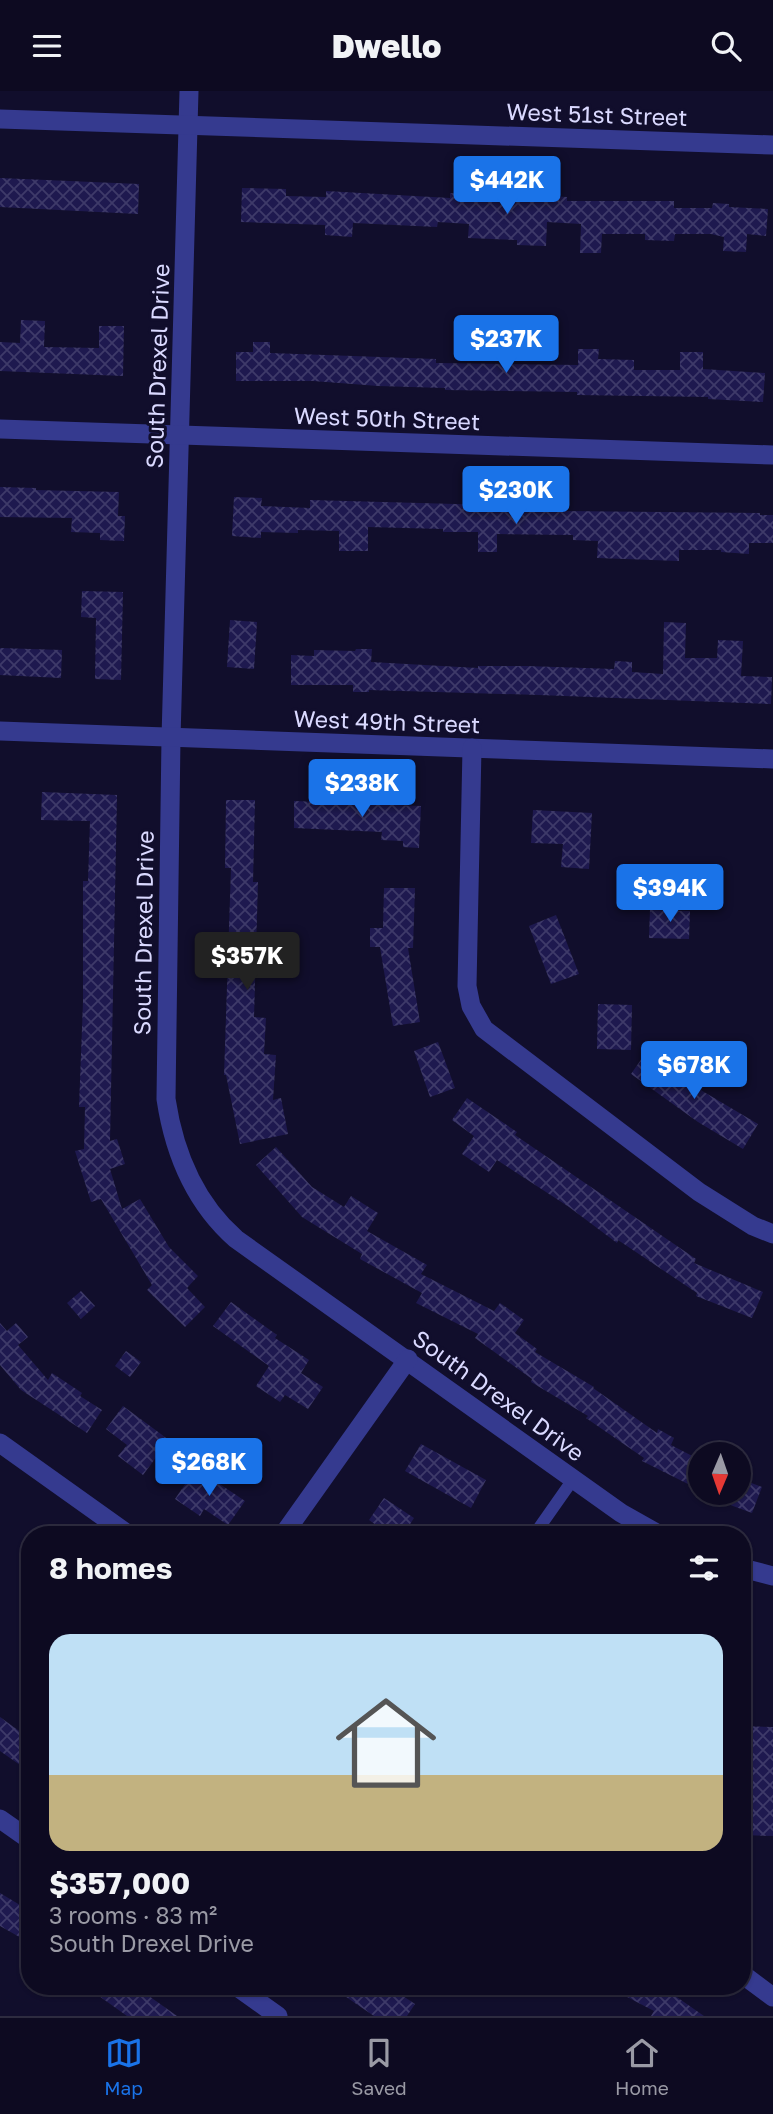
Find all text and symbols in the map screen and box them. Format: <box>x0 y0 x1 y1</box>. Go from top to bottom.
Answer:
icon: menu <box>28 27 66 65</box>
text: Dwello <box>332 27 441 65</box>
icon: search <box>707 27 745 65</box>
street label: West 51st Street <box>506 97 688 131</box>
pin: $442K <box>458 157 556 216</box>
text: $442K <box>470 165 544 193</box>
street label: South Drexel Drive <box>139 263 175 469</box>
pin: $237K <box>457 315 555 375</box>
text: $237K <box>470 324 542 352</box>
street label: West 50th Street <box>293 401 481 435</box>
pin: $230K <box>467 467 565 526</box>
text: $230K <box>478 475 554 503</box>
street label: West 49th Street <box>293 704 481 738</box>
pin: $238K <box>313 759 411 819</box>
text: $238K <box>325 768 399 796</box>
street label: South Drexel Drive <box>127 830 159 1036</box>
pin: $394K <box>621 865 719 924</box>
text: $394K <box>632 873 708 901</box>
pin: $357K <box>198 933 296 992</box>
text: $357K <box>211 941 283 969</box>
pin: $678K <box>645 1041 743 1101</box>
text: $678K <box>657 1050 731 1078</box>
street label: South Drexel Drive <box>408 1323 590 1467</box>
pin: $268K <box>160 1439 258 1498</box>
north arrow <box>688 1442 751 1505</box>
map controls <box>688 1442 751 1505</box>
text: $268K <box>171 1447 247 1475</box>
icon: filters <box>685 1549 723 1587</box>
text: 8 homes <box>49 1550 173 1586</box>
icon: home <box>323 1680 449 1806</box>
text: $357,000 <box>49 1865 190 1901</box>
text: 3 rooms · 83 m² <box>49 1901 217 1929</box>
text: South Drexel Drive <box>49 1929 254 1957</box>
tab: Map <box>104 2034 143 2099</box>
tab: Saved <box>351 2034 407 2099</box>
tab: Home <box>615 2034 669 2099</box>

